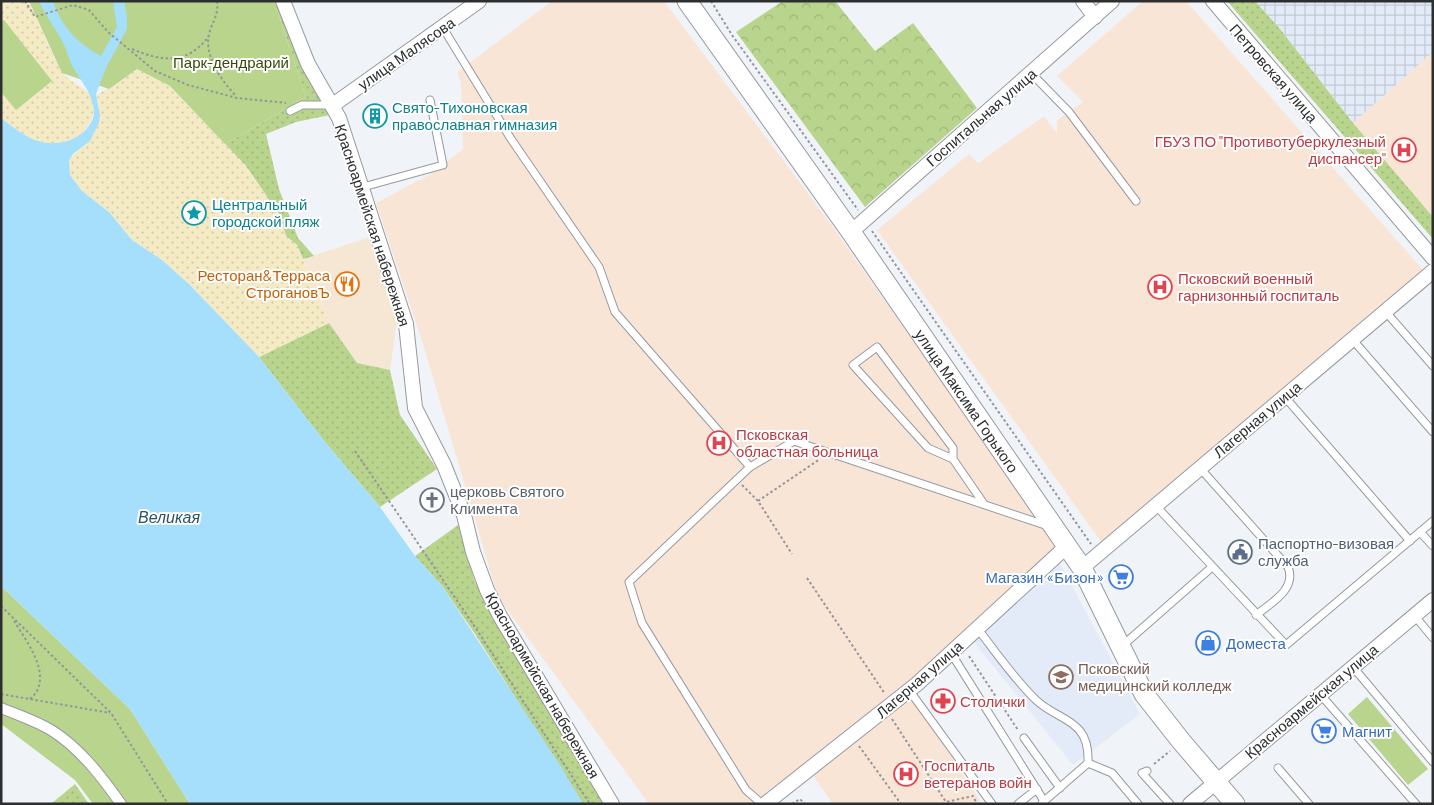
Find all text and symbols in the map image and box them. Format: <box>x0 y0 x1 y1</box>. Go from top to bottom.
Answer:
street label: улица Малясова <box>354 12 458 93</box>
street label: Петровская улица <box>1226 20 1322 127</box>
park label: Парк-дендрарий <box>173 53 289 71</box>
street label: Госпитальная улица <box>922 64 1040 170</box>
place label: Свято-Тихоновская православная гимназия <box>392 98 557 133</box>
building icon: Свято-Тихоновская православная гимназия <box>362 103 388 129</box>
street label: Красноармейская набережная <box>332 121 414 329</box>
place label: ГБУЗ ПО "Противотуберкулезный диспансер" <box>1155 132 1386 167</box>
hospital icon: ГБУЗ ПО "Противотуберкулезный диспансер" <box>1391 137 1417 163</box>
place label: Центральный городской пляж <box>212 195 320 230</box>
place icon: Центральный городской пляж <box>181 200 207 226</box>
place label: Ресторан&Терраса СтрогановЪ <box>197 266 331 301</box>
place label: Псковский военный гарнизонный госпиталь <box>1178 269 1340 304</box>
restaurant icon: Ресторан&Терраса СтрогановЪ <box>334 271 360 297</box>
hospital icon: Псковский военный гарнизонный госпиталь <box>1147 274 1173 300</box>
street label: улица Максима Горького <box>911 326 1022 476</box>
street label: Лагерная улица <box>1209 377 1305 461</box>
place label: Псковская областная больница <box>736 425 879 460</box>
hospital icon: Псковская областная больница <box>706 430 732 456</box>
place label: церковь Святого Климента <box>450 482 564 517</box>
church icon: церковь Святого Климента <box>419 487 445 513</box>
water label: Великая <box>138 507 200 526</box>
place label: Паспортно-визовая служба <box>1258 534 1394 569</box>
public building icon: Паспортно-визовая служба <box>1227 539 1253 565</box>
supermarket icon: Магазин «Бизон» <box>1108 564 1134 590</box>
place label: Магазин «Бизон» <box>985 568 1104 586</box>
street label: Красноармейская набережная <box>482 589 604 781</box>
shop icon: Доместа <box>1195 630 1221 656</box>
place label: Доместа <box>1226 634 1287 652</box>
street label: Лагерная улица <box>872 636 967 722</box>
street label: Красноармейская улица <box>1241 640 1382 762</box>
place label: Псковский медицинский колледж <box>1078 659 1232 694</box>
school or university icon: Псковский медицинский колледж <box>1048 664 1074 690</box>
pharmacy icon: Столички <box>930 688 956 714</box>
place label: Столички <box>960 692 1025 710</box>
supermarket icon: Магнит <box>1311 718 1337 744</box>
place label: Магнит <box>1342 722 1392 740</box>
place label: Госпиталь ветеранов войн <box>924 756 1032 791</box>
hospital icon: Госпиталь ветеранов войн <box>893 761 919 787</box>

